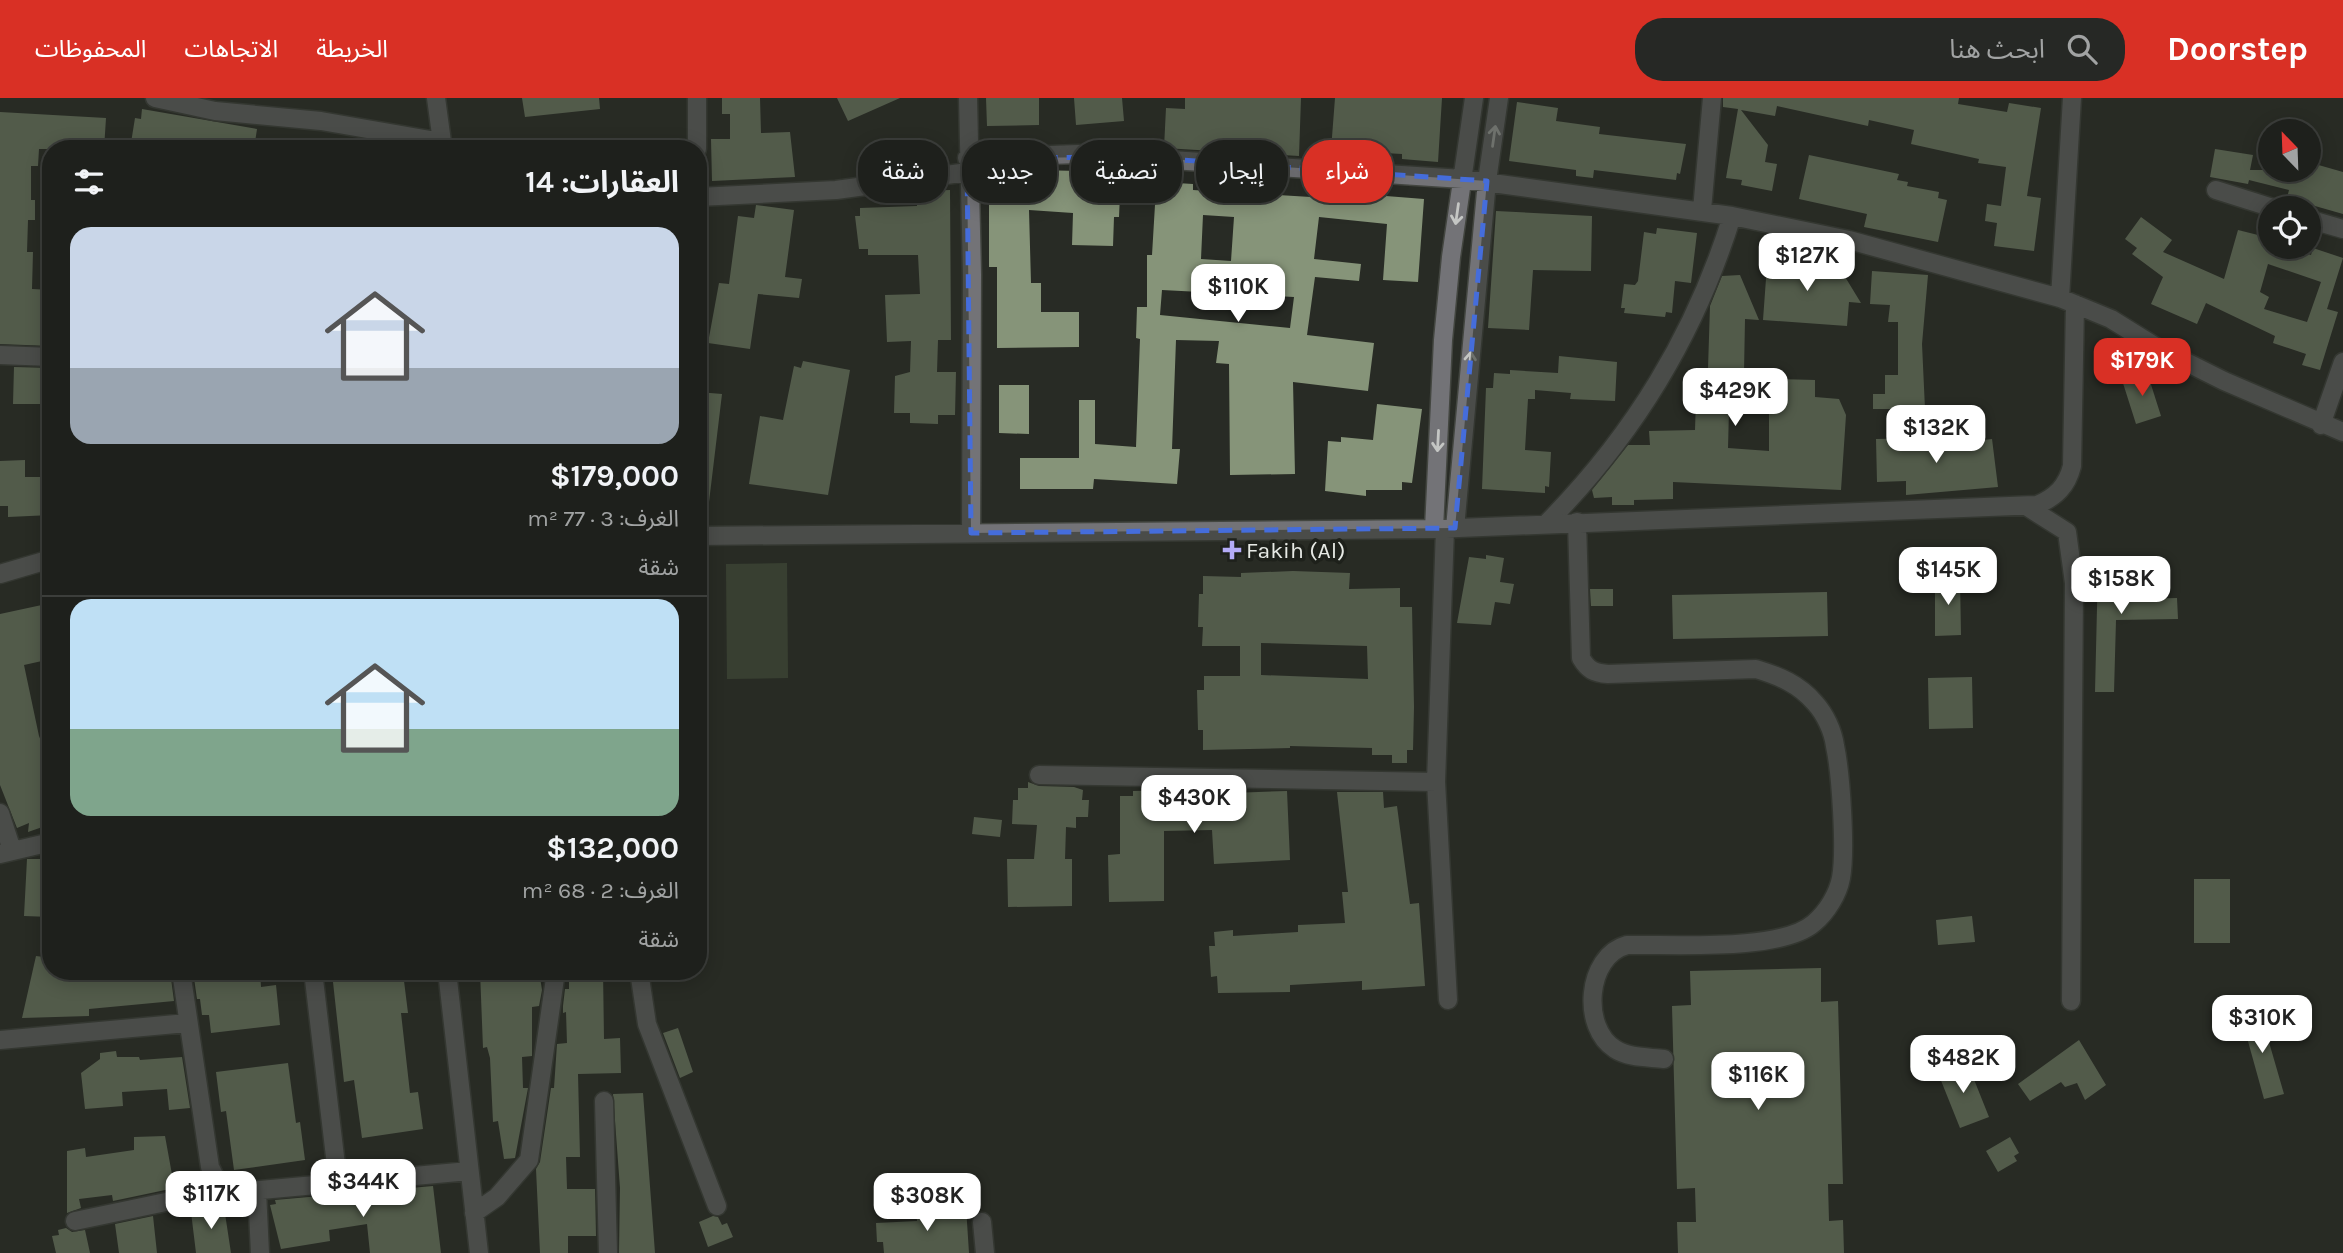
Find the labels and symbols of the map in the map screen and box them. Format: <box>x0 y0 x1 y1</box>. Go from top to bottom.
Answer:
north arrow <box>2258 119 2320 182</box>
one-way arrow <box>1488 125 1501 148</box>
one-way arrow <box>1451 202 1464 225</box>
pin: $127K <box>1758 234 1856 293</box>
pin: $110K <box>1189 264 1287 324</box>
pin: $179K <box>2093 338 2191 398</box>
one-way arrow <box>1464 352 1477 374</box>
pin: $429K <box>1686 368 1784 428</box>
pin: $132K <box>1887 406 1985 465</box>
one-way arrow <box>1432 429 1445 452</box>
place label: Fakih (Al) <box>1246 537 1345 564</box>
marker: Fakih (Al) <box>1224 542 1240 558</box>
pin: $145K <box>1899 547 1997 607</box>
pin: $158K <box>2072 556 2170 616</box>
pin: $430K <box>1145 776 1243 835</box>
pin: $310K <box>2213 996 2311 1055</box>
pin: $482K <box>1914 1035 2012 1095</box>
pin: $116K <box>1709 1052 1807 1112</box>
pin: $344K <box>314 1160 412 1219</box>
pin: $117K <box>162 1172 260 1231</box>
pin: $308K <box>878 1174 976 1233</box>

